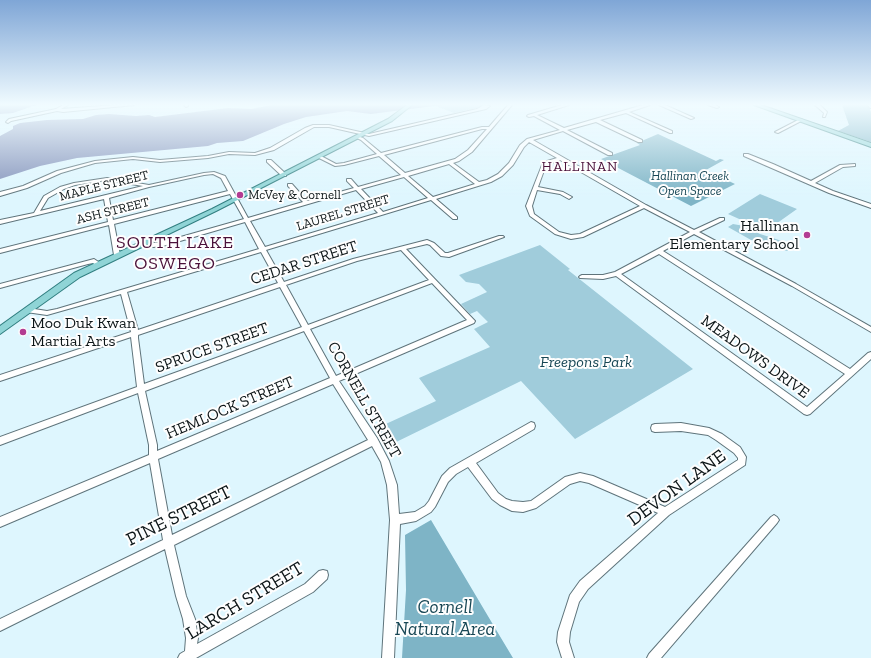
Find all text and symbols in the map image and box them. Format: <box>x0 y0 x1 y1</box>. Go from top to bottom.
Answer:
district label: HALLINAN <box>542 159 618 175</box>
street label: MAPLE STREET <box>58 167 150 205</box>
park label: Hallinan Creek Open Space <box>651 168 729 199</box>
place label: McVey & Cornell <box>248 187 341 203</box>
marker: McVey & Cornell <box>235 190 245 200</box>
street label: LAUREL STREET <box>295 191 391 235</box>
street label: ASH STREET <box>75 194 151 228</box>
place label: Hallinan Elementary School <box>670 216 799 254</box>
marker: Hallinan Elementary School <box>802 230 812 240</box>
district label: SOUTH LAKE OSWEGO <box>116 232 234 274</box>
street label: CEDAR STREET <box>248 237 360 289</box>
street label: MEADOWS DRIVE <box>697 311 813 403</box>
place label: Moo Duk Kwan Martial Arts <box>31 313 136 351</box>
street label: SPRUCE STREET <box>153 319 271 377</box>
marker: Moo Duk Kwan Martial Arts <box>18 327 28 337</box>
street label: CORNELL STREET <box>323 338 405 462</box>
park label: Freepons Park <box>540 352 632 372</box>
street label: HEMLOCK STREET <box>163 372 297 444</box>
street label: DEVON LANE <box>623 445 731 531</box>
street label: PINE STREET <box>123 481 235 551</box>
street label: LARCH STREET <box>182 557 308 645</box>
park label: Cornell Natural Area <box>395 597 495 641</box>

